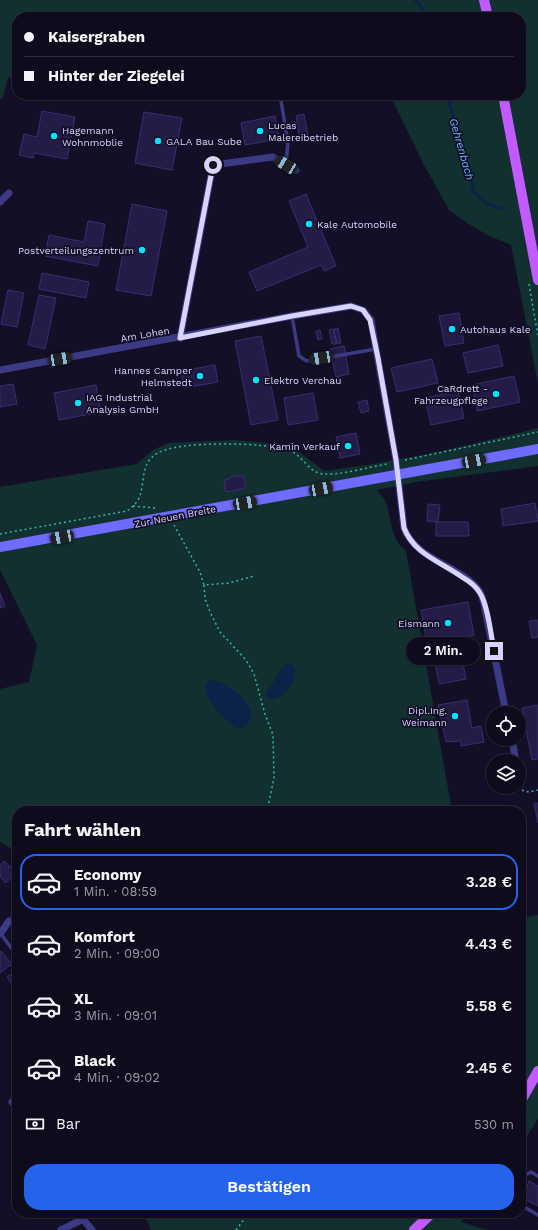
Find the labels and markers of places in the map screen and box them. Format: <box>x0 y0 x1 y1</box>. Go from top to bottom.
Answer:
place label: Lucas Malereibetrieb <box>268 120 338 143</box>
place label: Hagemann Wohnmoblie <box>62 125 123 148</box>
marker: Lucas Malereibetrieb <box>255 126 265 136</box>
marker: Hagemann Wohnmoblie <box>49 131 59 141</box>
marker: GALA Bau Sube <box>153 136 163 146</box>
place label: GALA Bau Sube <box>166 136 242 147</box>
marker: Kale Automobile <box>304 219 314 229</box>
place label: Kale Automobile <box>317 219 397 230</box>
place label: Postverteilungszentrum <box>18 245 134 256</box>
marker: Postverteilungszentrum <box>137 245 147 255</box>
marker: Autohaus Kale <box>447 324 457 334</box>
place label: Autohaus Kale <box>460 324 531 335</box>
place label: Hannes Camper Helmstedt <box>114 365 193 388</box>
marker: Hannes Camper Helmstedt <box>195 371 205 381</box>
marker: Elektro Verchau <box>251 375 261 385</box>
place label: Elektro Verchau <box>264 375 341 386</box>
place label: CaRdrett - Fahrzeugpflege <box>414 383 488 406</box>
marker: CaRdrett - Fahrzeugpflege <box>491 389 501 399</box>
place label: IAG Industrial Analysis GmbH <box>86 392 159 415</box>
marker: IAG Industrial Analysis GmbH <box>73 398 83 408</box>
place label: Kamin Verkauf <box>269 441 340 452</box>
marker: Kamin Verkauf <box>343 441 353 451</box>
place label: Eismann <box>398 618 440 629</box>
marker: Eismann <box>443 618 453 628</box>
place label: Dipl.Ing. Weimann <box>402 705 447 728</box>
marker: Dipl.Ing. Weimann <box>450 711 460 721</box>

